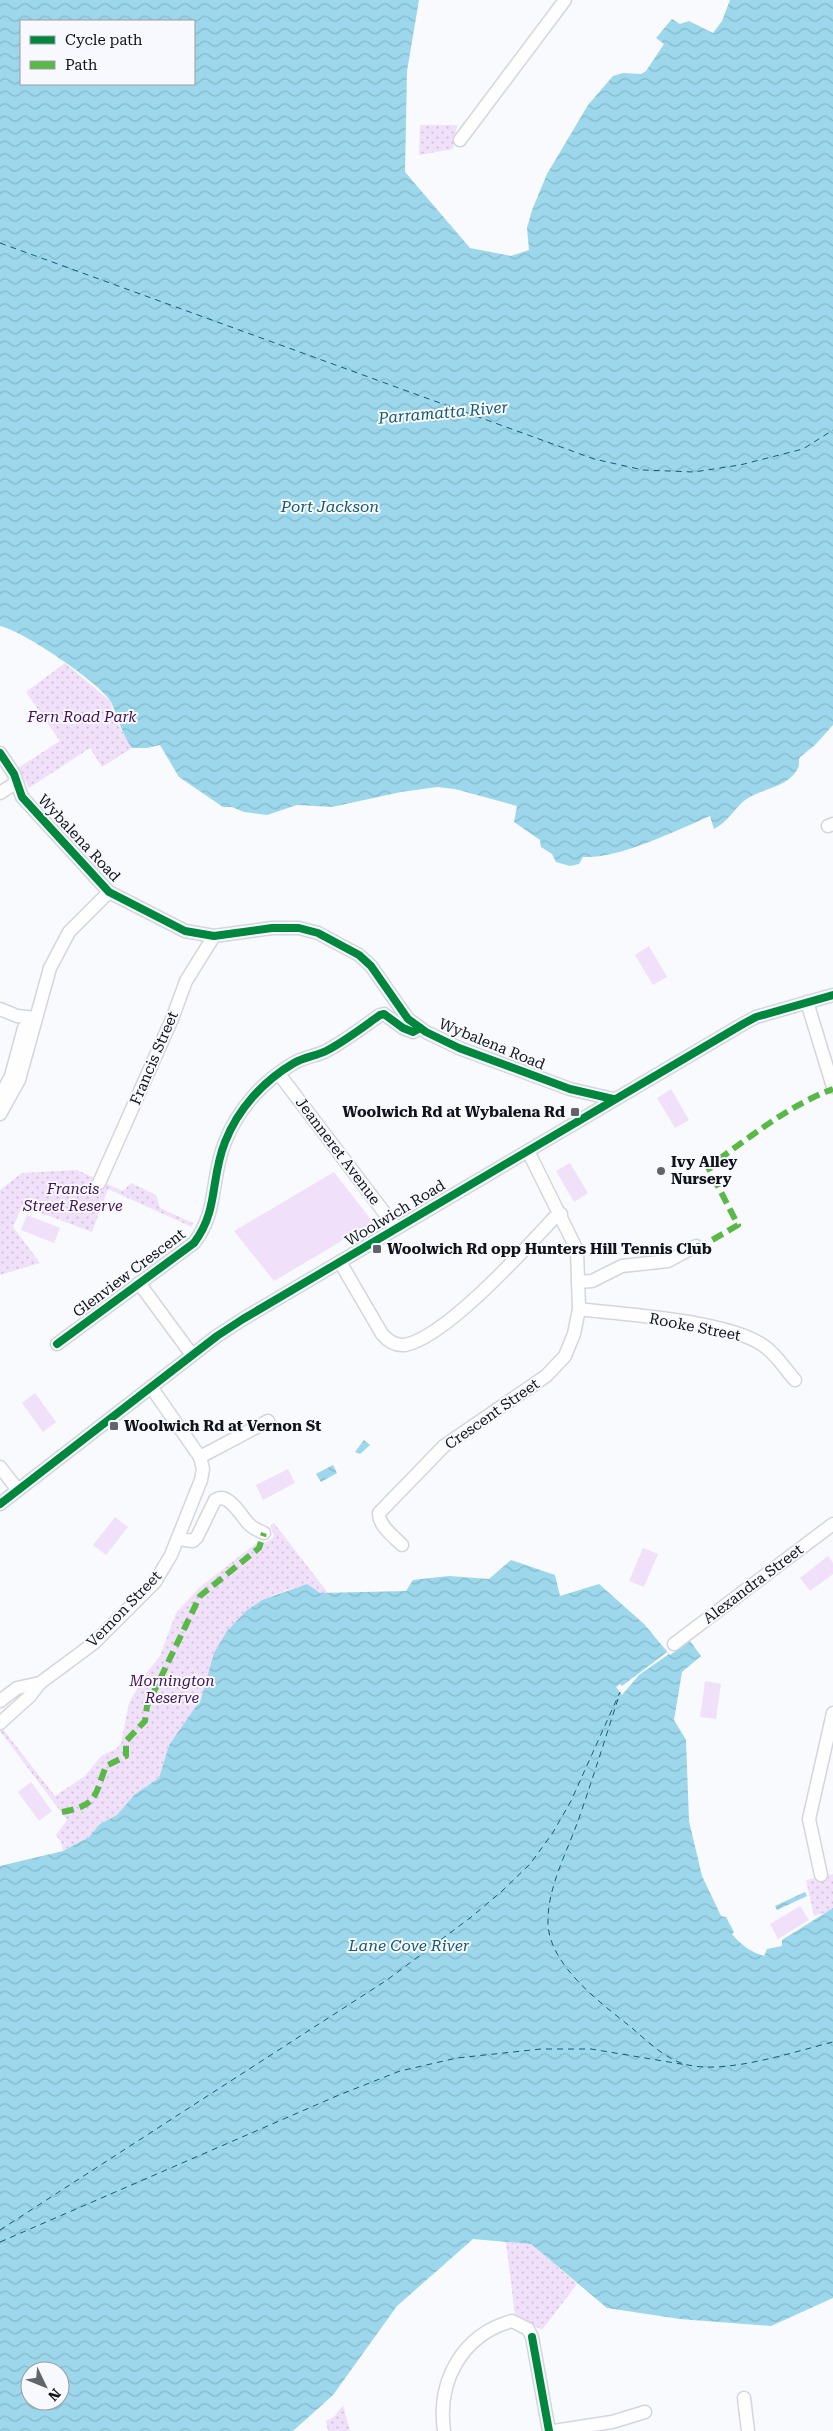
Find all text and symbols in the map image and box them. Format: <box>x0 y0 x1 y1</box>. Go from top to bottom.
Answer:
legend <box>20 20 195 85</box>
text: Cycle path <box>65 31 143 49</box>
text: Path <box>65 56 98 74</box>
water label: Parramatta River <box>376 397 509 428</box>
water label: Port Jackson <box>280 497 379 516</box>
park label: Fern Road Park <box>26 708 137 726</box>
street label: Wybalena Road <box>34 791 124 886</box>
street label: Francis Street <box>126 1008 182 1107</box>
street label: Wybalena Road <box>436 1015 548 1074</box>
street label: Jeanneret Avenue <box>292 1094 384 1208</box>
place label: Woolwich Rd at Wybalena Rd <box>342 1103 565 1121</box>
marker: Woolwich Rd at Wybalena Rd <box>569 1106 581 1118</box>
place label: Ivy Alley Nursery <box>671 1153 737 1188</box>
marker: Ivy Alley Nursery <box>655 1165 667 1177</box>
street label: Woolwich Road <box>342 1176 449 1250</box>
park label: Francis Street Reserve <box>22 1180 123 1215</box>
street label: Glenview Crescent <box>69 1225 189 1321</box>
place label: Woolwich Rd opp Hunters Hill Tennis Club <box>387 1240 712 1258</box>
marker: Woolwich Rd opp Hunters Hill Tennis Club <box>371 1243 383 1255</box>
street label: Rooke Street <box>648 1309 743 1345</box>
street label: Crescent Street <box>441 1375 543 1453</box>
place label: Woolwich Rd at Vernon St <box>124 1417 321 1435</box>
marker: Woolwich Rd at Vernon St <box>108 1420 120 1432</box>
street label: Alexandra Street <box>699 1540 807 1627</box>
street label: Vernon Street <box>83 1567 165 1651</box>
park label: Mornington Reserve <box>128 1672 215 1707</box>
water label: Lane Cove River <box>347 1936 470 1955</box>
north arrow <box>20 2361 70 2411</box>
text: N <box>45 2385 64 2404</box>

